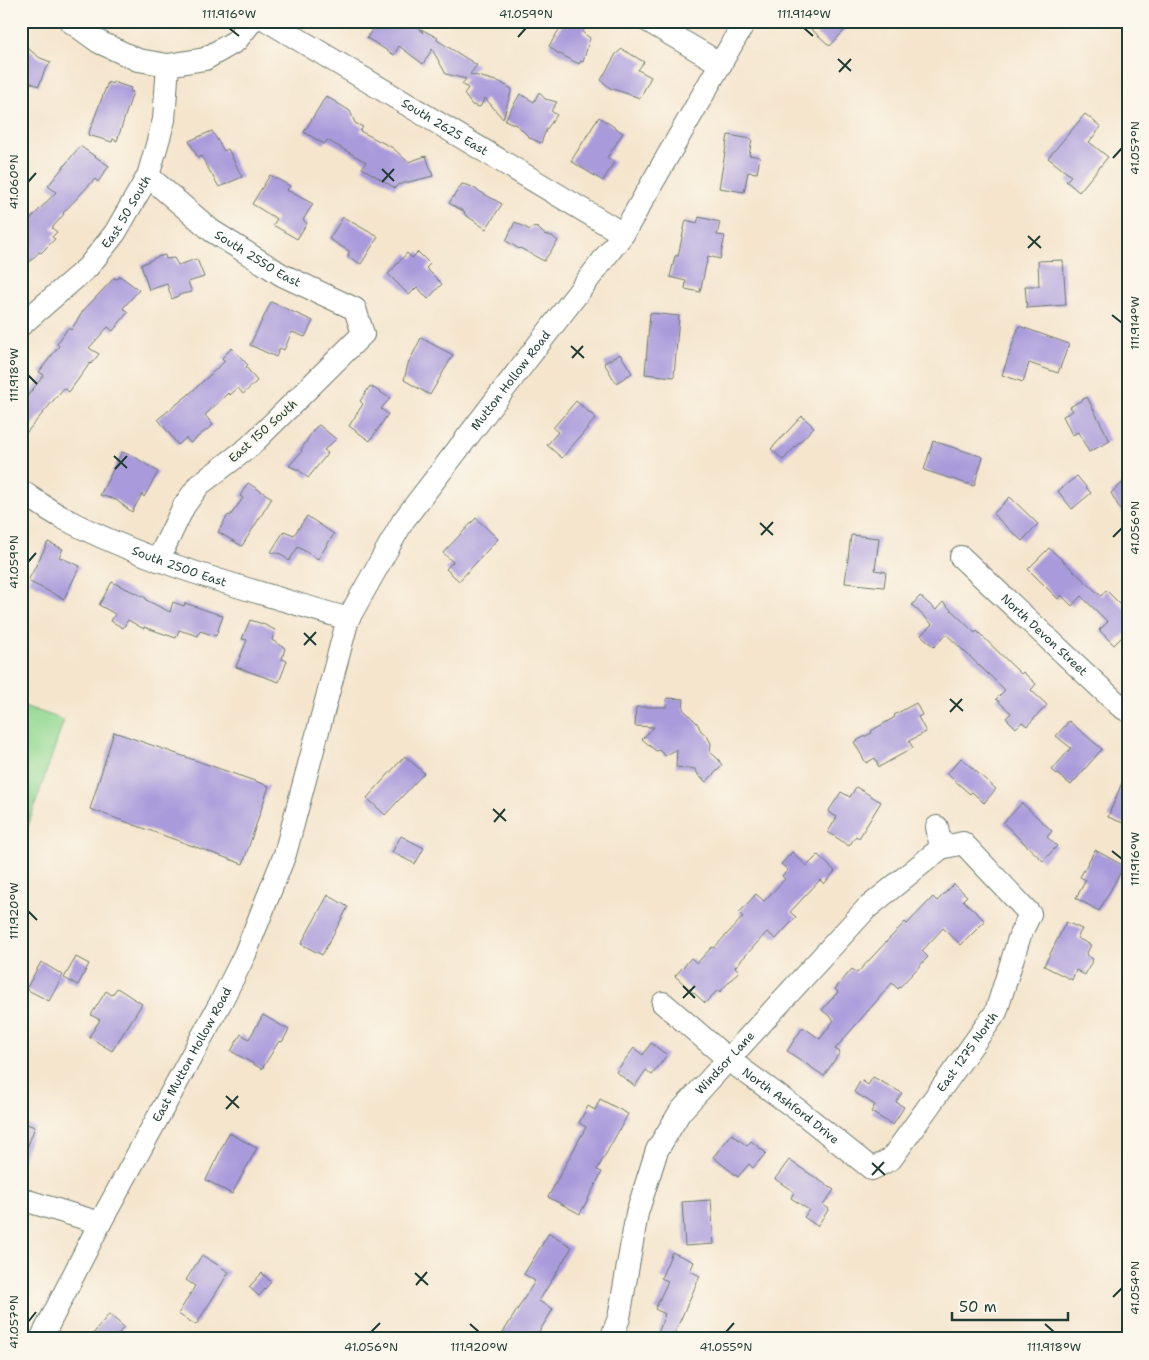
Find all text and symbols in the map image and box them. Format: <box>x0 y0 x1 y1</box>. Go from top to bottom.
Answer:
text: 111.916°W <box>202 6 256 22</box>
text: 41.059°N <box>499 6 553 22</box>
text: 111.914°W <box>777 6 831 22</box>
street label: South 2625 East <box>398 95 491 159</box>
text: 41.057°N <box>1127 121 1143 175</box>
text: 41.060°N <box>6 154 22 210</box>
street label: East 50 South <box>98 172 155 252</box>
street label: South 2550 East <box>212 227 303 291</box>
text: 111.914°W <box>1127 296 1143 350</box>
street label: Mutton Hollow Road <box>467 327 554 434</box>
text: 111.918°W <box>6 348 22 402</box>
street label: East 150 South <box>225 396 301 466</box>
text: 41.056°N <box>1127 501 1143 555</box>
text: 41.059°N <box>6 535 22 589</box>
street label: South 2500 East <box>129 542 228 590</box>
street label: North Devon Street <box>998 591 1091 679</box>
text: 111.916°W <box>1127 832 1143 886</box>
text: 111.920°W <box>6 882 22 940</box>
street label: East Mutton Hollow Road <box>149 984 235 1125</box>
street label: East 1275 North <box>933 1009 1002 1095</box>
street label: Windsor Lane <box>692 1028 758 1098</box>
street label: North Ashford Drive <box>739 1064 843 1148</box>
text: 41.054°N <box>1127 1261 1143 1315</box>
scale bar <box>952 1290 1068 1322</box>
text: 41.057°N <box>6 1295 22 1349</box>
text: 50 m <box>959 1297 997 1317</box>
text: 41.056°N <box>344 1339 398 1355</box>
text: 111.920°W <box>450 1339 508 1355</box>
text: 41.055°N <box>700 1339 753 1355</box>
text: 111.918°W <box>1027 1339 1081 1355</box>

